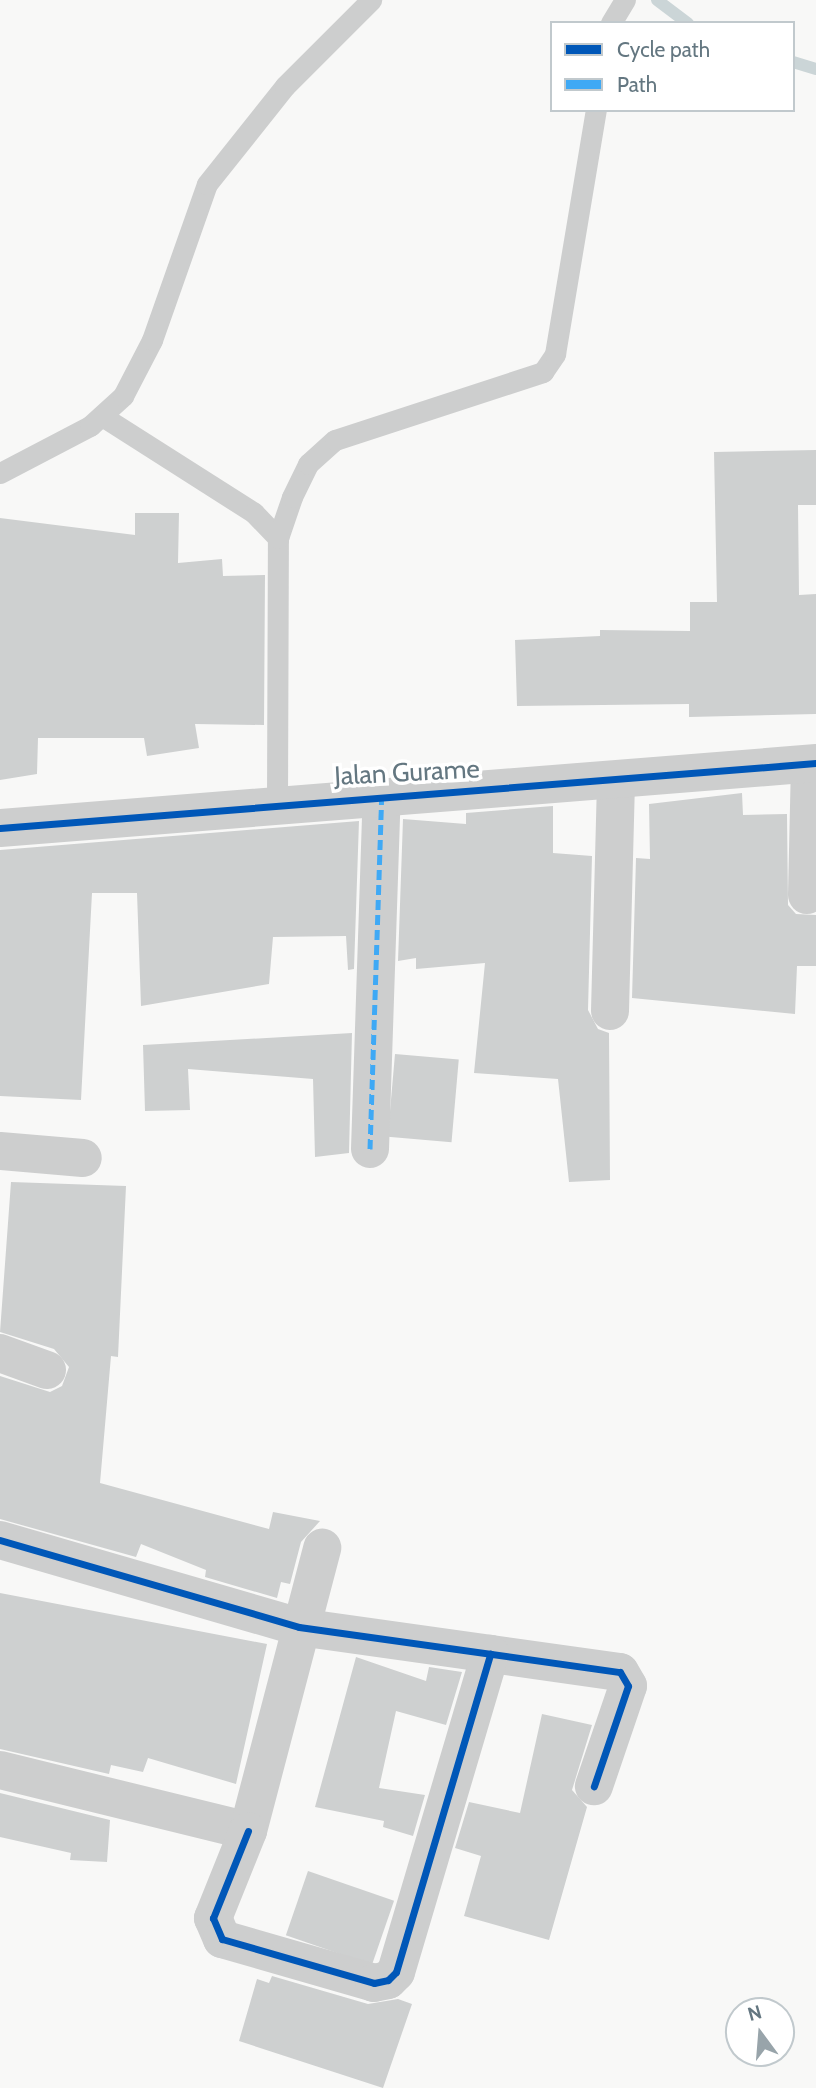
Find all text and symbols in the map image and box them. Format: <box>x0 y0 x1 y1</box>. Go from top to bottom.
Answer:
legend <box>550 21 795 112</box>
text: Cycle path <box>617 37 710 62</box>
text: Path <box>617 72 657 97</box>
street label: Jalan Gurame <box>334 754 480 792</box>
north arrow <box>725 1997 795 2067</box>
text: N <box>745 2000 764 2026</box>

